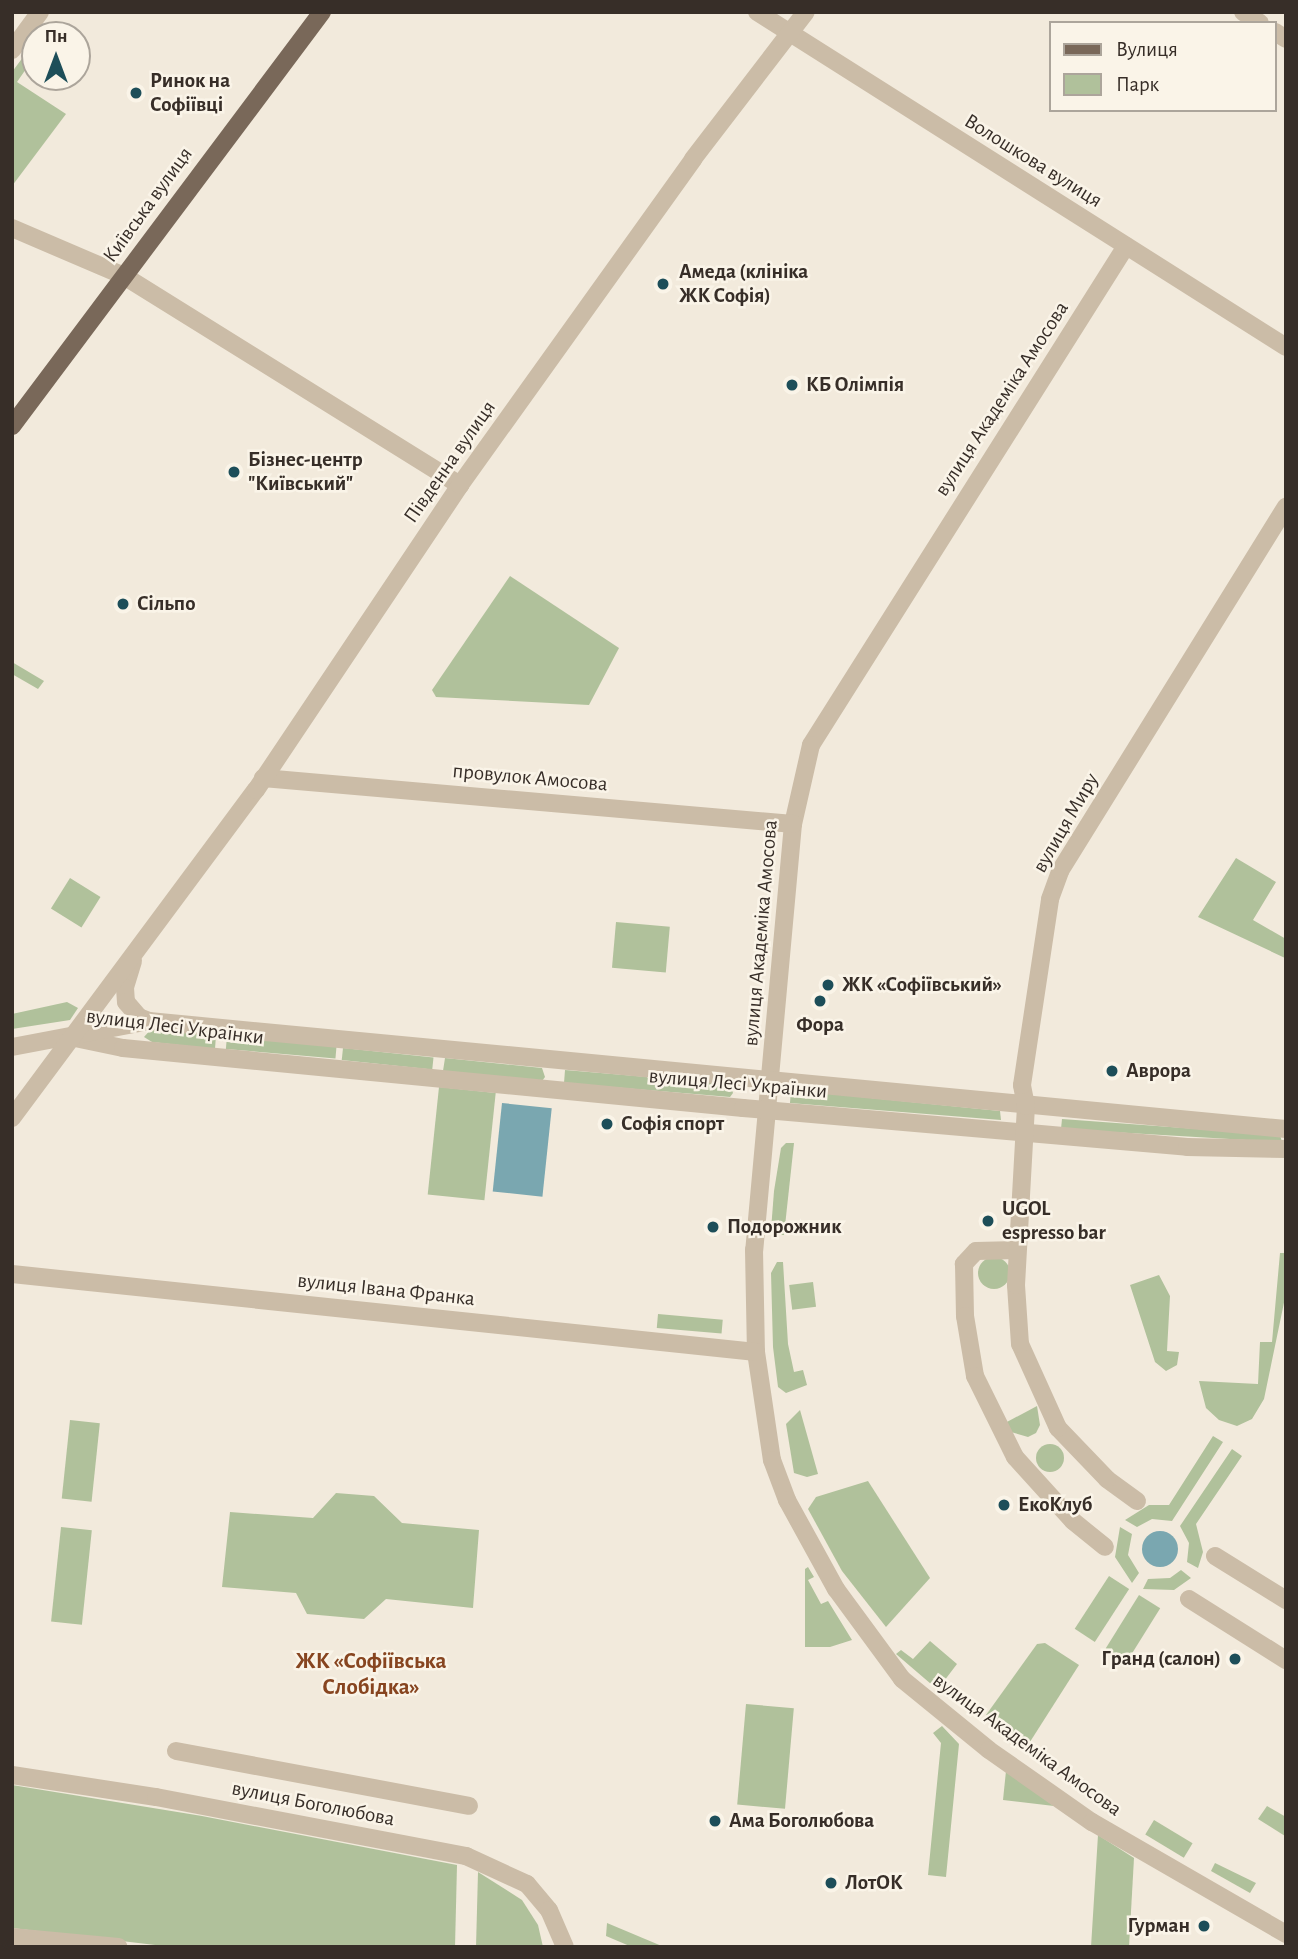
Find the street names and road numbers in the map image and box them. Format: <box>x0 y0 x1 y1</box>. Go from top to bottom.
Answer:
street label: Волошкова вулиця <box>959 109 1107 213</box>
street label: Київська вулиця <box>98 142 198 268</box>
street label: вулиця Академіка Амосова <box>930 297 1074 501</box>
street label: Південна вулиця <box>399 396 501 528</box>
street label: провулок Амосова <box>451 759 609 797</box>
street label: вулиця Миру <box>1027 769 1105 877</box>
street label: вулиця Академіка Амосова <box>739 819 783 1047</box>
street label: вулиця Лесі Українки <box>85 1004 265 1050</box>
street label: вулиця Лесі Українки <box>648 1064 828 1104</box>
street label: вулиця Івана Франка <box>296 1268 476 1312</box>
street label: вулиця Академіка Амосова <box>928 1668 1126 1822</box>
street label: вулиця Боголюбова <box>229 1776 397 1832</box>

